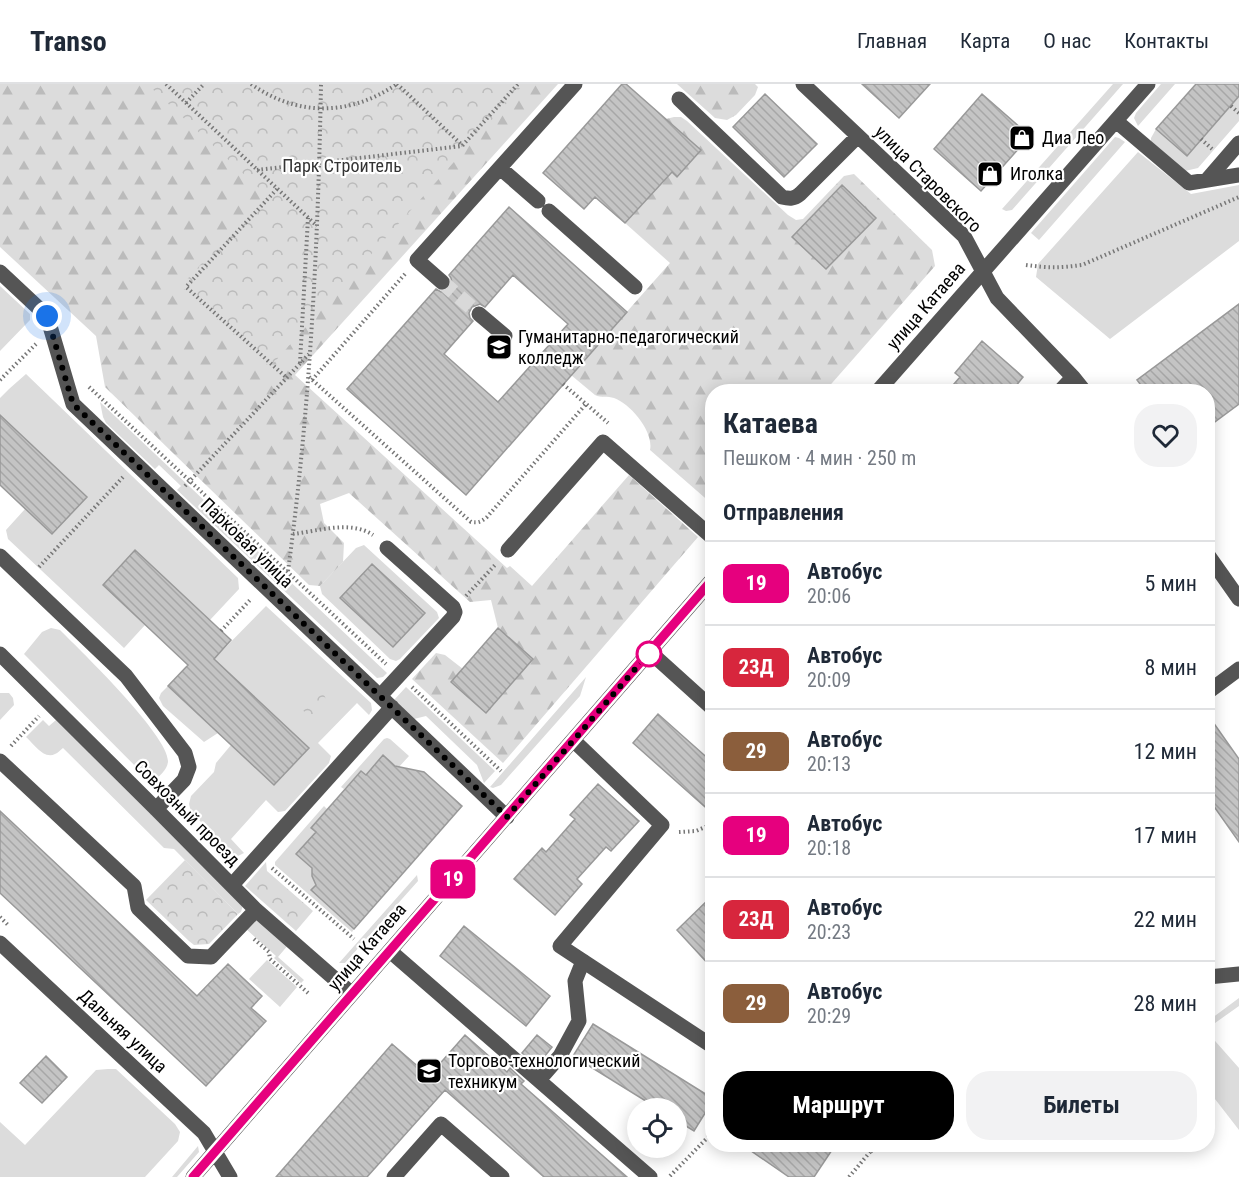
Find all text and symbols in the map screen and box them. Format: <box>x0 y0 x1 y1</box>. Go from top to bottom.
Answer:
text: Transo <box>30 25 107 58</box>
text: Главная <box>857 29 927 53</box>
text: Карта <box>960 29 1010 53</box>
text: О нас <box>1043 29 1091 53</box>
text: Контакты <box>1124 29 1209 53</box>
street label: улица Старовского <box>871 121 986 236</box>
shop icon: Диа Лео <box>1007 123 1037 153</box>
place label: Диа Лео <box>1042 127 1104 148</box>
park label: Парк Строитель <box>282 155 402 176</box>
shop icon: Иголка <box>975 159 1005 189</box>
place label: Иголка <box>1010 163 1063 184</box>
street label: улица Катаева <box>882 258 969 354</box>
your location <box>32 301 62 331</box>
place label: Гуманитарно-педагогический колледж <box>518 326 739 368</box>
school or university icon: Гуманитарно-педагогический колледж <box>484 332 514 362</box>
button: heart <box>1134 404 1197 467</box>
text: Катаева <box>723 407 818 440</box>
text: Пешком · 4 мин · 250 m <box>723 446 916 470</box>
street label: Парковая улица <box>197 493 298 592</box>
text: Отправления <box>723 500 844 525</box>
text: Автобус <box>807 559 882 584</box>
text: 19 <box>745 571 767 595</box>
text: 5 мин <box>1144 571 1197 596</box>
text: 20:06 <box>807 584 851 608</box>
unlabelled marker <box>636 641 662 667</box>
text: Автобус <box>807 643 882 668</box>
text: 23Д <box>739 655 774 679</box>
text: 8 мин <box>1144 655 1197 680</box>
text: 20:09 <box>807 668 851 692</box>
text: Автобус <box>807 727 882 752</box>
text: 29 <box>745 739 767 763</box>
text: 12 мин <box>1134 739 1197 764</box>
text: 20:13 <box>807 752 851 776</box>
street label: Совхозный проезд <box>130 755 245 870</box>
text: Автобус <box>807 811 882 836</box>
text: 19 <box>745 823 767 847</box>
text: 17 мин <box>1134 823 1197 848</box>
text: 20:18 <box>807 836 851 860</box>
line badge: 19 <box>426 860 480 898</box>
text: 19 <box>442 867 464 891</box>
text: Автобус <box>807 895 882 920</box>
street label: улица Катаева <box>323 899 410 995</box>
text: 23Д <box>739 907 774 931</box>
text: 22 мин <box>1134 907 1197 932</box>
text: 20:23 <box>807 920 851 944</box>
text: Автобус <box>807 979 882 1004</box>
street label: Дальняя улица <box>75 985 172 1077</box>
text: 29 <box>745 991 767 1015</box>
text: 28 мин <box>1134 991 1197 1016</box>
text: 20:29 <box>807 1004 851 1028</box>
place label: Торгово-технологический техникум <box>448 1050 640 1092</box>
school or university icon: Торгово-технологический техникум <box>414 1056 444 1086</box>
button: Маршрут <box>723 1071 954 1140</box>
button: Билеты <box>966 1071 1197 1140</box>
map controls <box>627 1098 687 1158</box>
button: locate <box>627 1098 687 1158</box>

